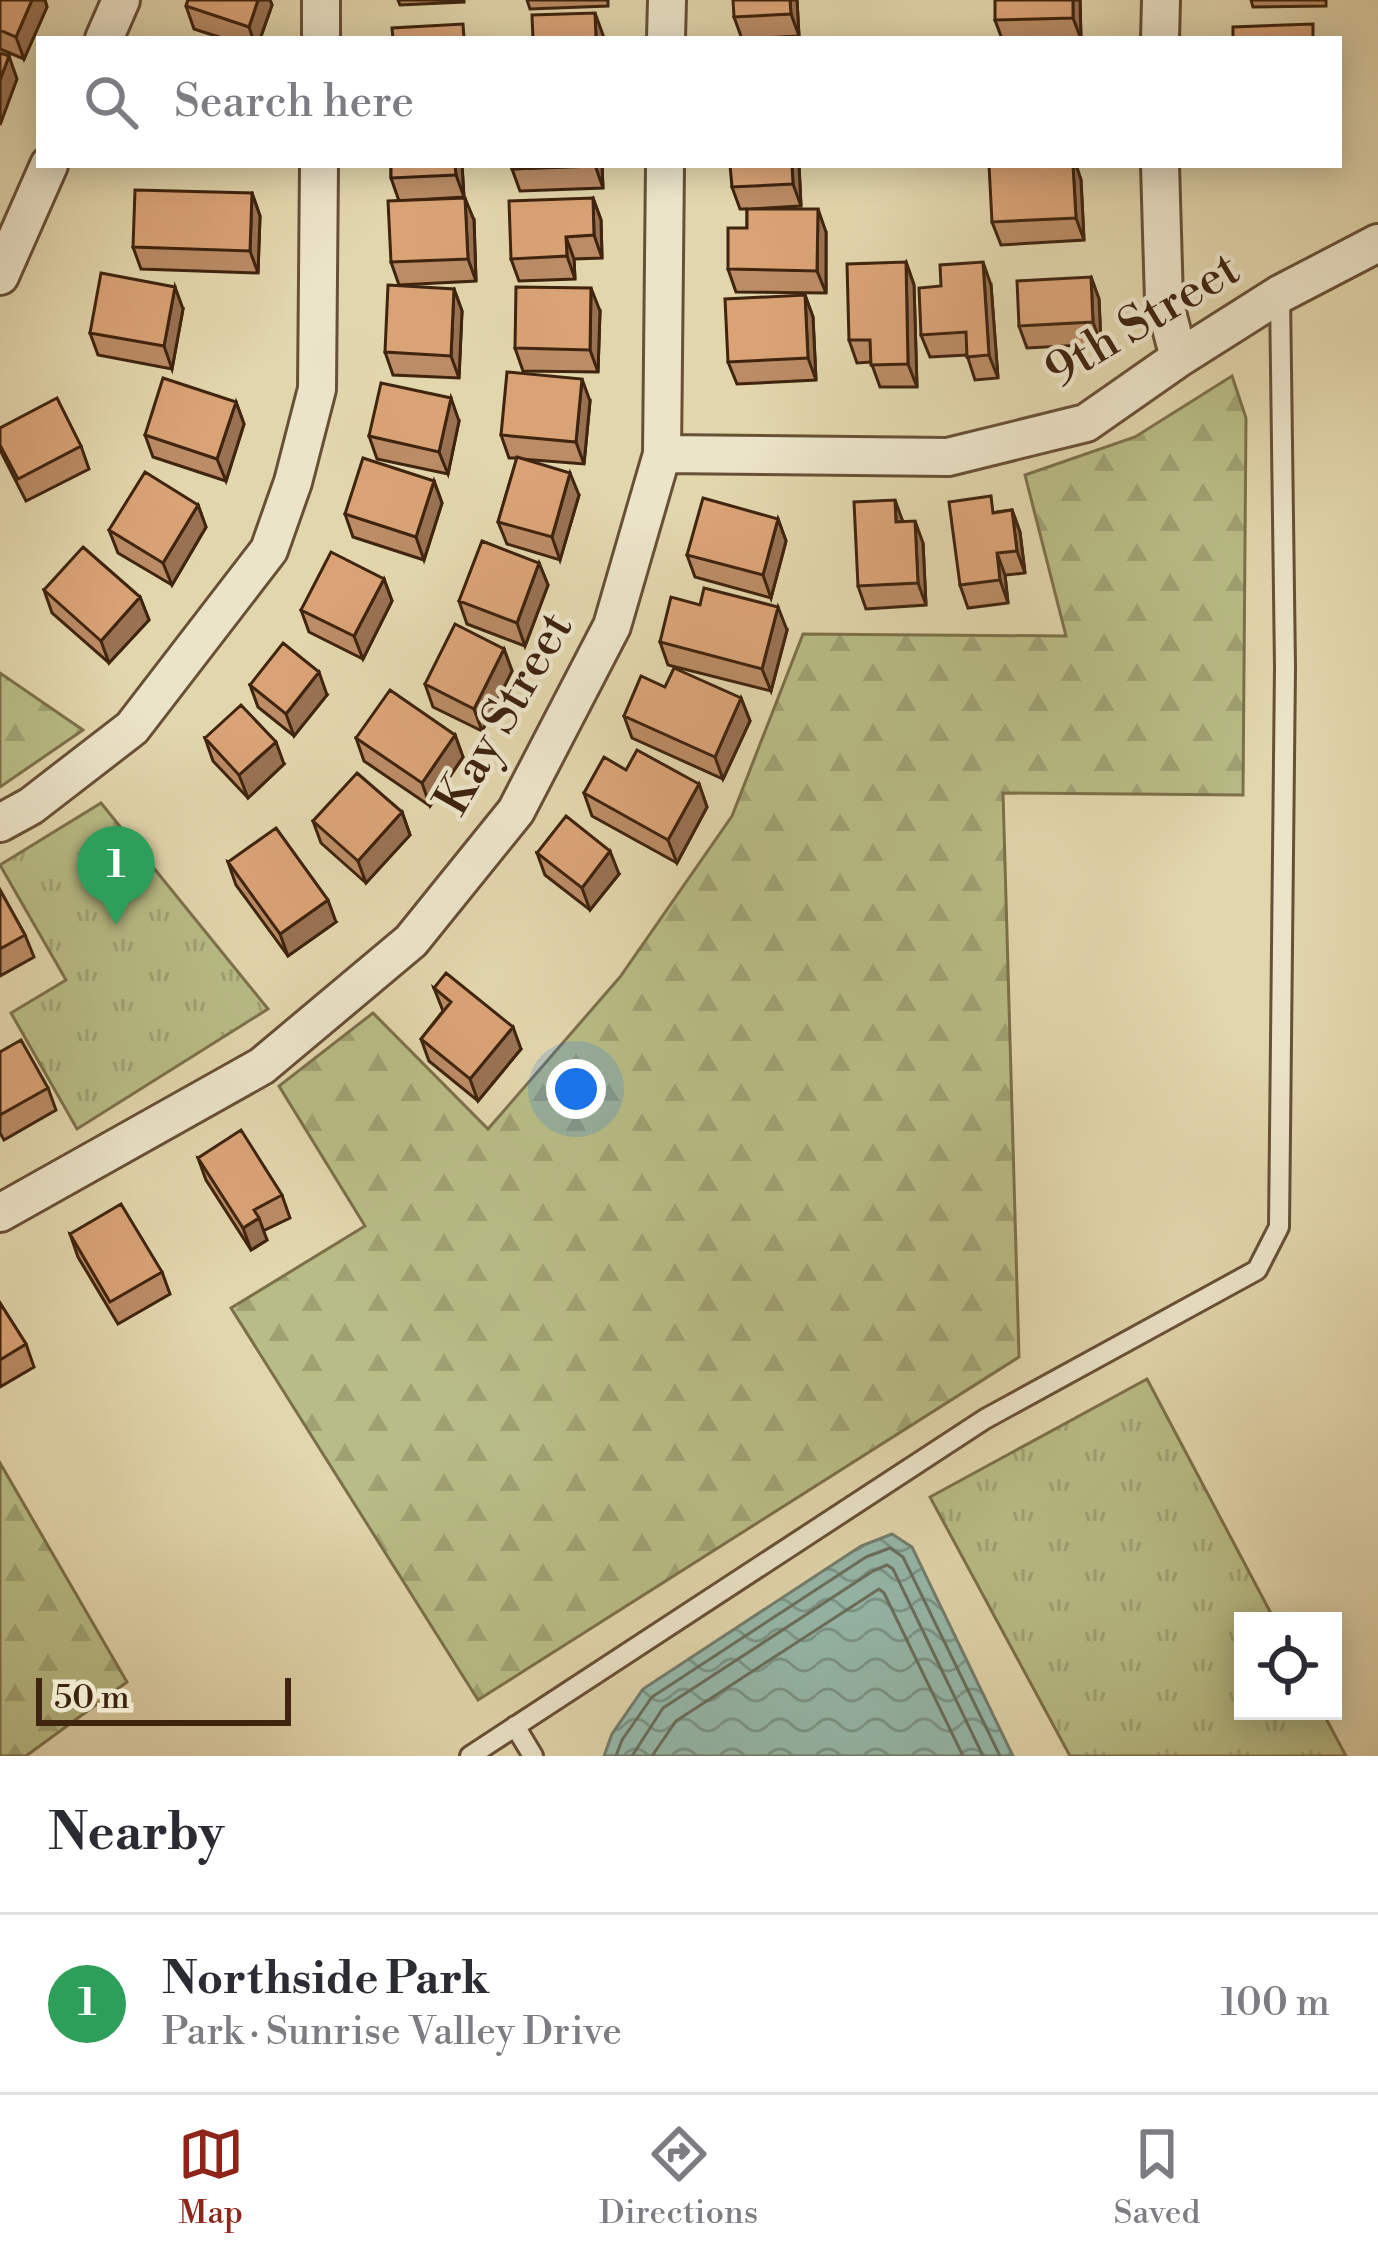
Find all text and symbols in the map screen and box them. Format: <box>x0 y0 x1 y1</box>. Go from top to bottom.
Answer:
search box <box>36 36 1342 168</box>
icon: search <box>78 69 144 135</box>
text: Search here <box>174 74 414 131</box>
street label: 9th Street <box>1035 240 1251 402</box>
street label: Kay Street <box>423 602 587 826</box>
pin: 1 <box>77 826 155 925</box>
your location <box>546 1059 606 1119</box>
map controls <box>1234 1612 1342 1720</box>
button: locate <box>1234 1612 1342 1720</box>
scale bar <box>36 1672 291 1725</box>
text: 50 m <box>54 1678 130 1719</box>
text: Nearby <box>48 1802 224 1866</box>
text: Northside Park <box>162 1951 489 2008</box>
text: 1 <box>78 1979 96 2028</box>
text: 100 m <box>1221 1979 1330 2028</box>
text: Park · Sunrise Valley Drive <box>162 2008 622 2057</box>
tab: Map <box>178 2121 244 2234</box>
tab: Directions <box>599 2121 758 2234</box>
tab: Saved <box>1114 2121 1200 2234</box>

